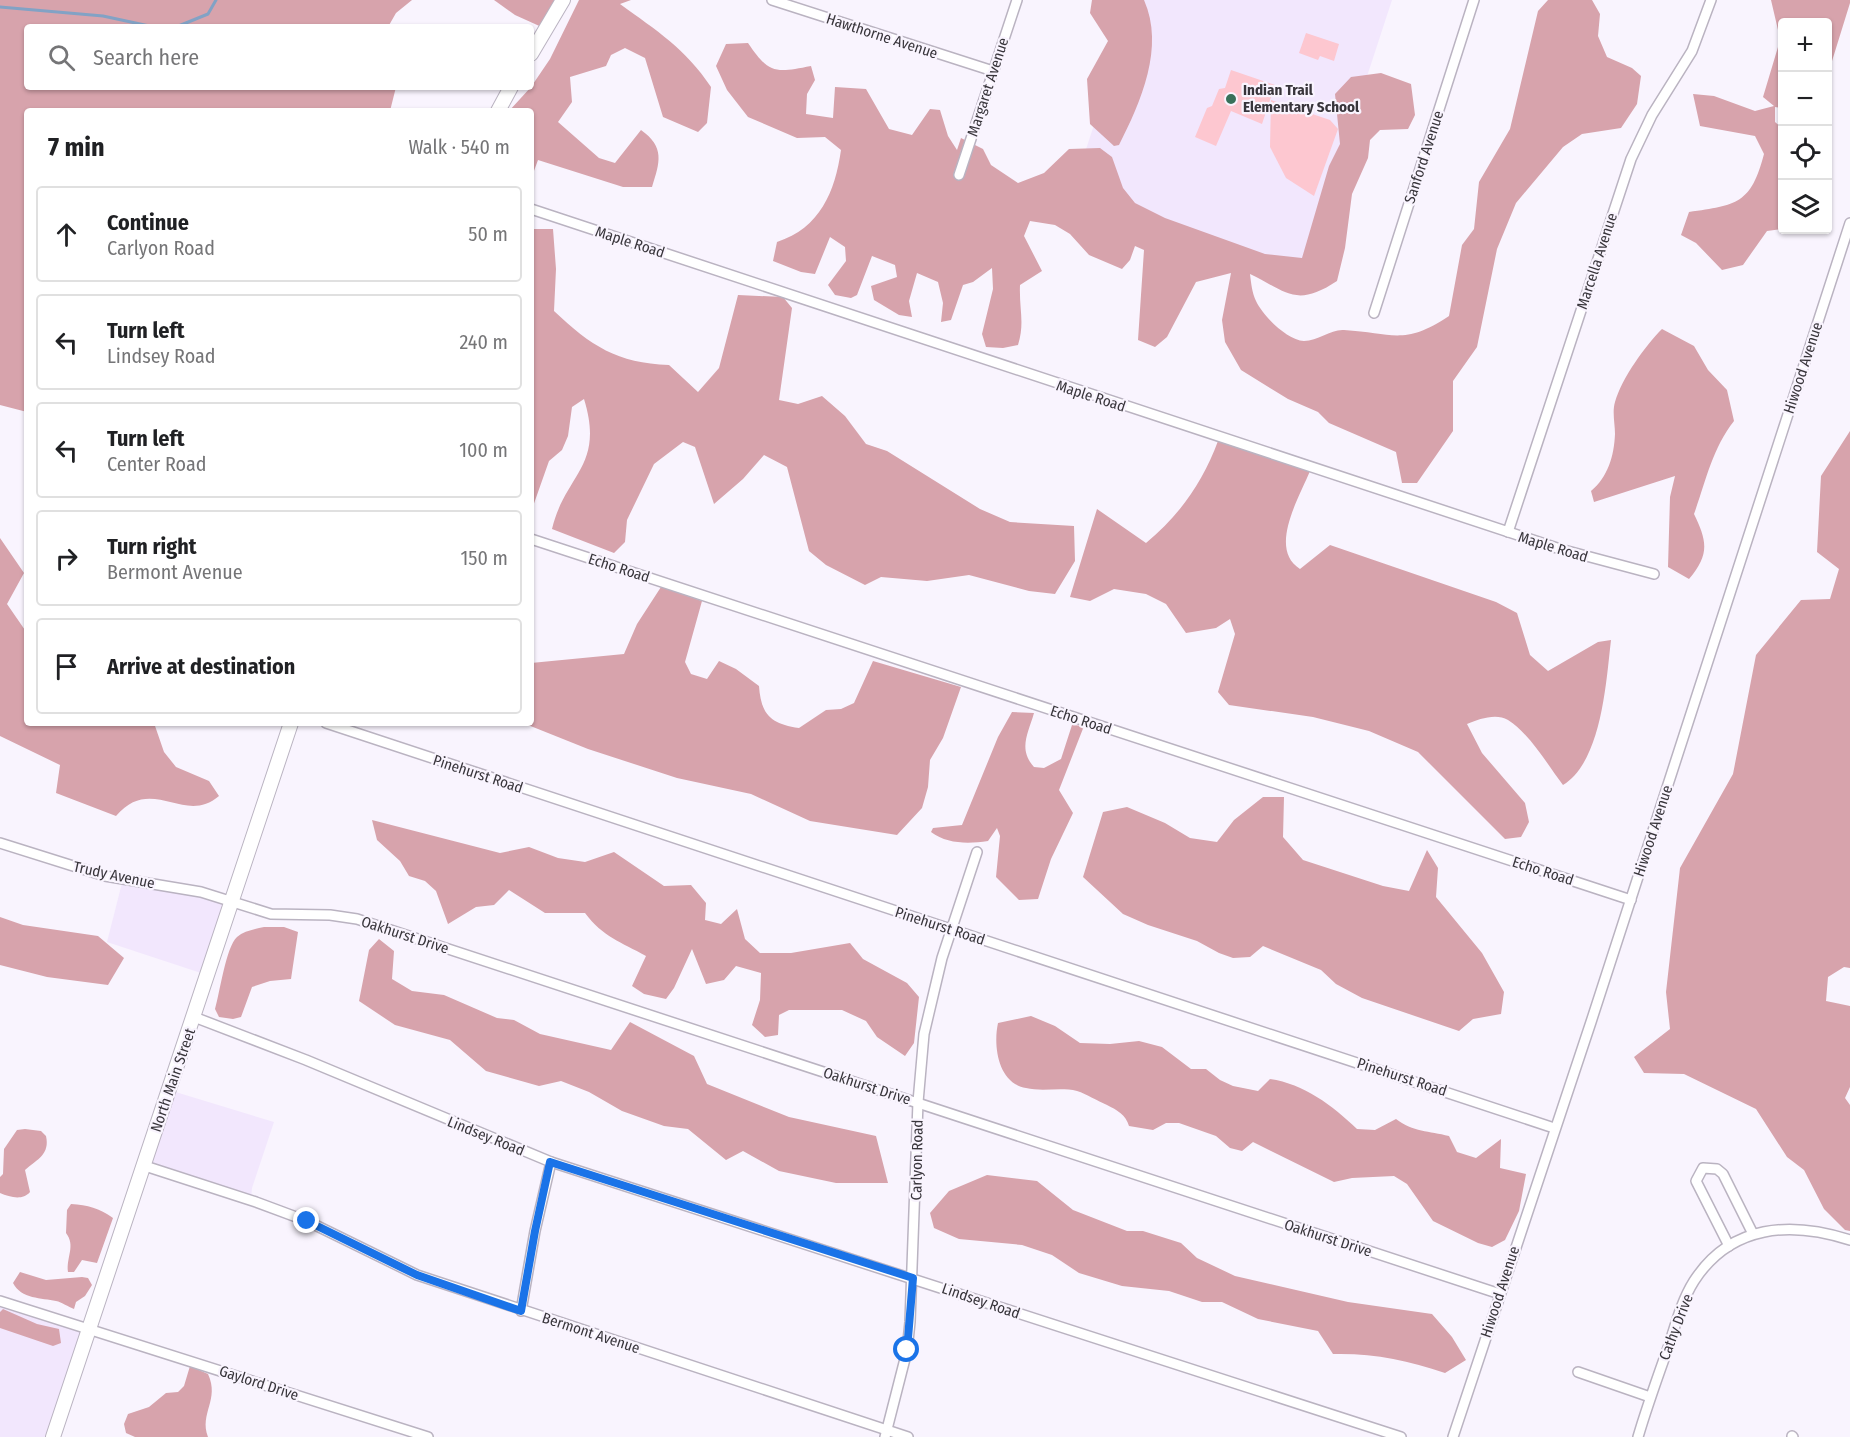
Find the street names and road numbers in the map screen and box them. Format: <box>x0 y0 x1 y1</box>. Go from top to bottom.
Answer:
street label: Hawthorne Avenue <box>824 10 940 62</box>
street label: Margaret Avenue <box>964 35 1012 139</box>
street label: Sanford Avenue <box>1401 108 1447 206</box>
street label: Marcella Avenue <box>1573 211 1621 311</box>
street label: Maple Road <box>593 222 667 262</box>
street label: Hiwood Avenue <box>1780 320 1826 416</box>
street label: Maple Road <box>1054 376 1128 416</box>
street label: Maple Road <box>1516 528 1590 566</box>
street label: Echo Road <box>586 550 652 586</box>
street label: Echo Road <box>1048 702 1114 738</box>
street label: Pinehurst Road <box>431 751 525 797</box>
street label: Hiwood Avenue <box>1630 783 1676 879</box>
street label: Echo Road <box>1510 853 1576 889</box>
street label: Trudy Avenue <box>72 858 156 892</box>
street label: Pinehurst Road <box>893 903 987 949</box>
street label: Oakhurst Drive <box>359 912 451 958</box>
street label: North Main Street <box>147 1026 199 1134</box>
street label: Pinehurst Road <box>1355 1054 1449 1100</box>
street label: Oakhurst Drive <box>821 1063 913 1109</box>
street label: Lindsey Road <box>445 1112 527 1160</box>
street label: Carlyon Road <box>907 1119 927 1201</box>
street label: Oakhurst Drive <box>1282 1215 1374 1261</box>
street label: Hiwood Avenue <box>1477 1244 1523 1340</box>
street label: Lindsey Road <box>940 1279 1022 1323</box>
street label: Cathy Drive <box>1655 1291 1697 1363</box>
street label: Bermont Avenue <box>540 1309 642 1357</box>
street label: Gaylord Drive <box>217 1362 301 1404</box>

